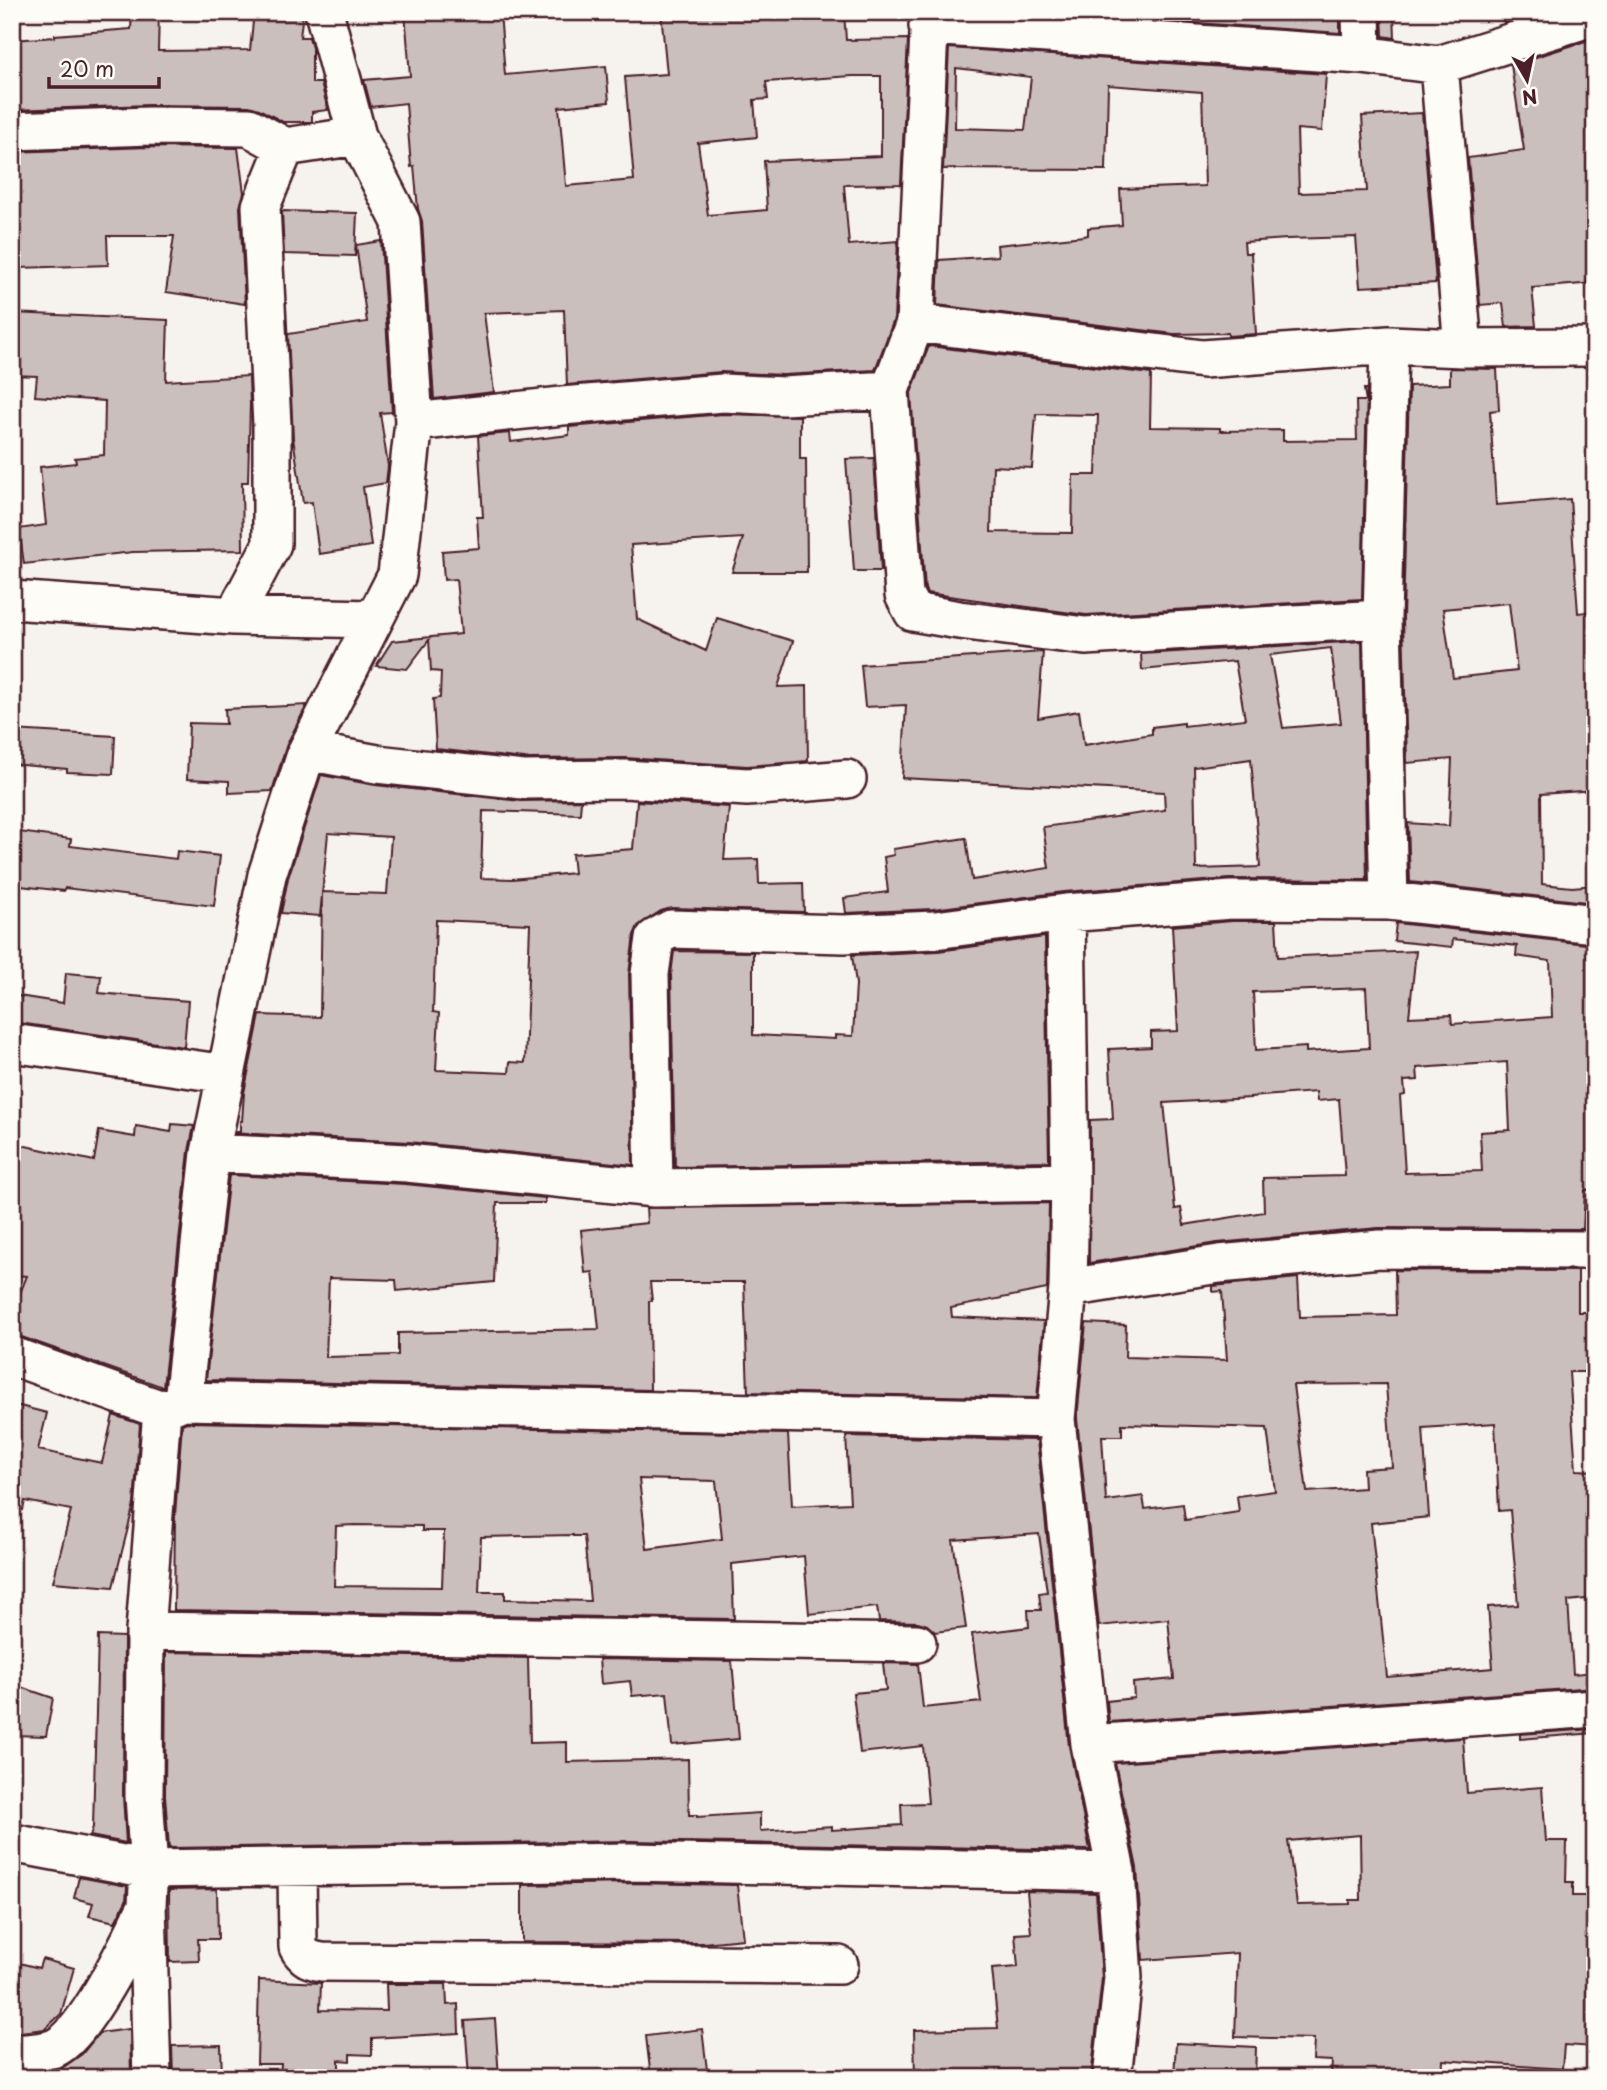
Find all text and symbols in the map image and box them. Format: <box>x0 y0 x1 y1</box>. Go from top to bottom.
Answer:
scale bar <box>49 46 159 90</box>
north arrow <box>1492 46 1562 116</box>
text: 20 m <box>60 52 114 84</box>
text: N <box>1520 83 1539 113</box>

